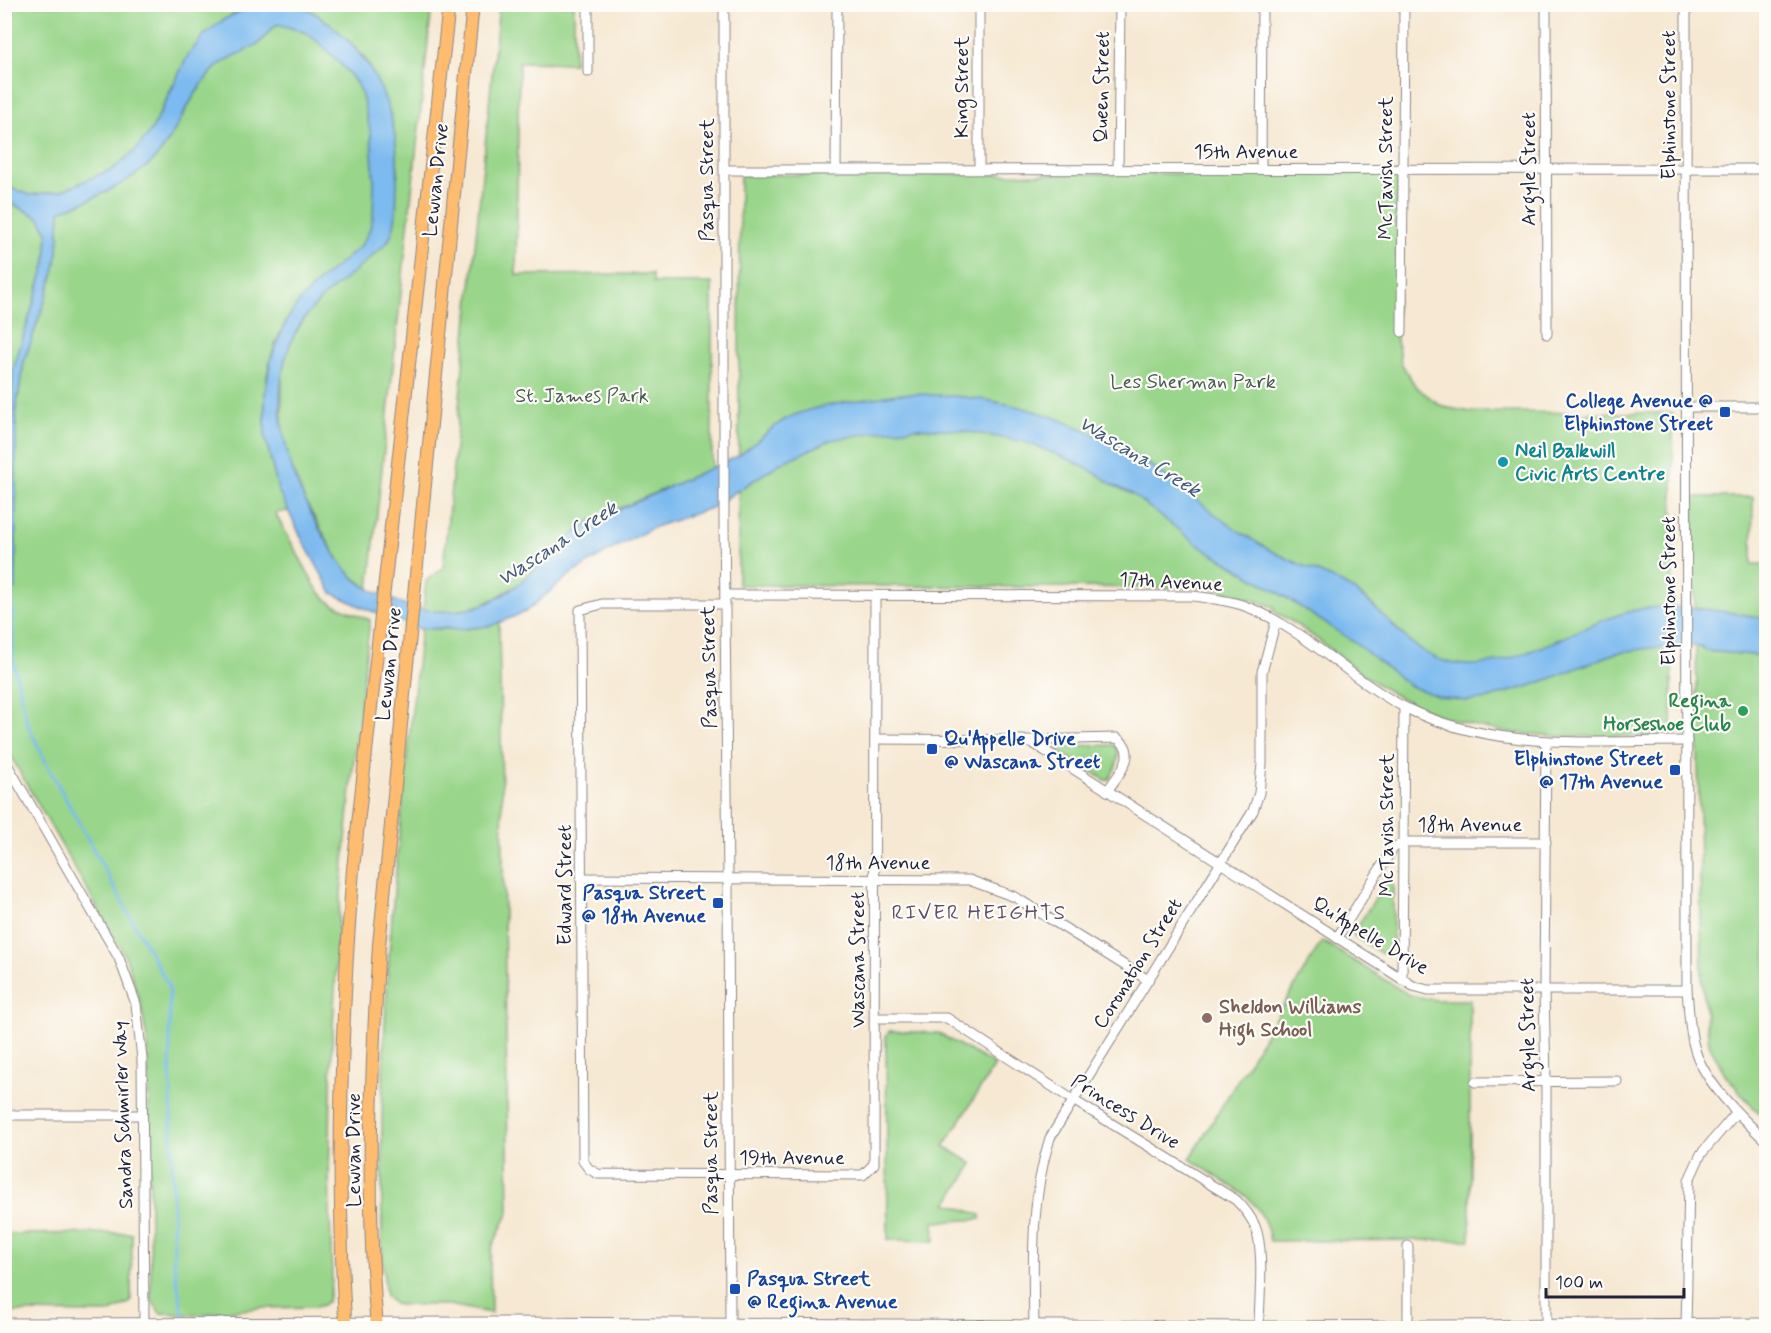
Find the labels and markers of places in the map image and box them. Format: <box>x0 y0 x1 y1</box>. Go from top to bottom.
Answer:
place label: College Avenue @ Elphinstone Street <box>1564 388 1714 438</box>
marker: College Avenue @ Elphinstone Street <box>1718 405 1732 419</box>
place label: Neil Balkwill Civic Arts Centre <box>1515 438 1665 488</box>
marker: Neil Balkwill Civic Arts Centre <box>1496 455 1510 469</box>
place label: Regina Horseshoe Club <box>1603 688 1732 738</box>
marker: Regina Horseshoe Club <box>1736 704 1750 718</box>
place label: Qu'Appelle Drive @ Wascana Street <box>944 726 1101 776</box>
marker: Qu'Appelle Drive @ Wascana Street <box>925 742 939 756</box>
place label: Elphinstone Street @ 17th Avenue <box>1514 746 1664 796</box>
marker: Elphinstone Street @ 17th Avenue <box>1668 763 1682 777</box>
place label: Pasqua Street @ 18th Avenue <box>581 880 707 930</box>
marker: Pasqua Street @ 18th Avenue <box>711 896 725 910</box>
place label: Sheldon Williams High School <box>1219 994 1361 1046</box>
marker: Sheldon Williams High School <box>1200 1011 1214 1025</box>
place label: Pasqua Street @ Regina Avenue <box>747 1266 898 1318</box>
marker: Pasqua Street @ Regina Avenue <box>728 1282 742 1296</box>

